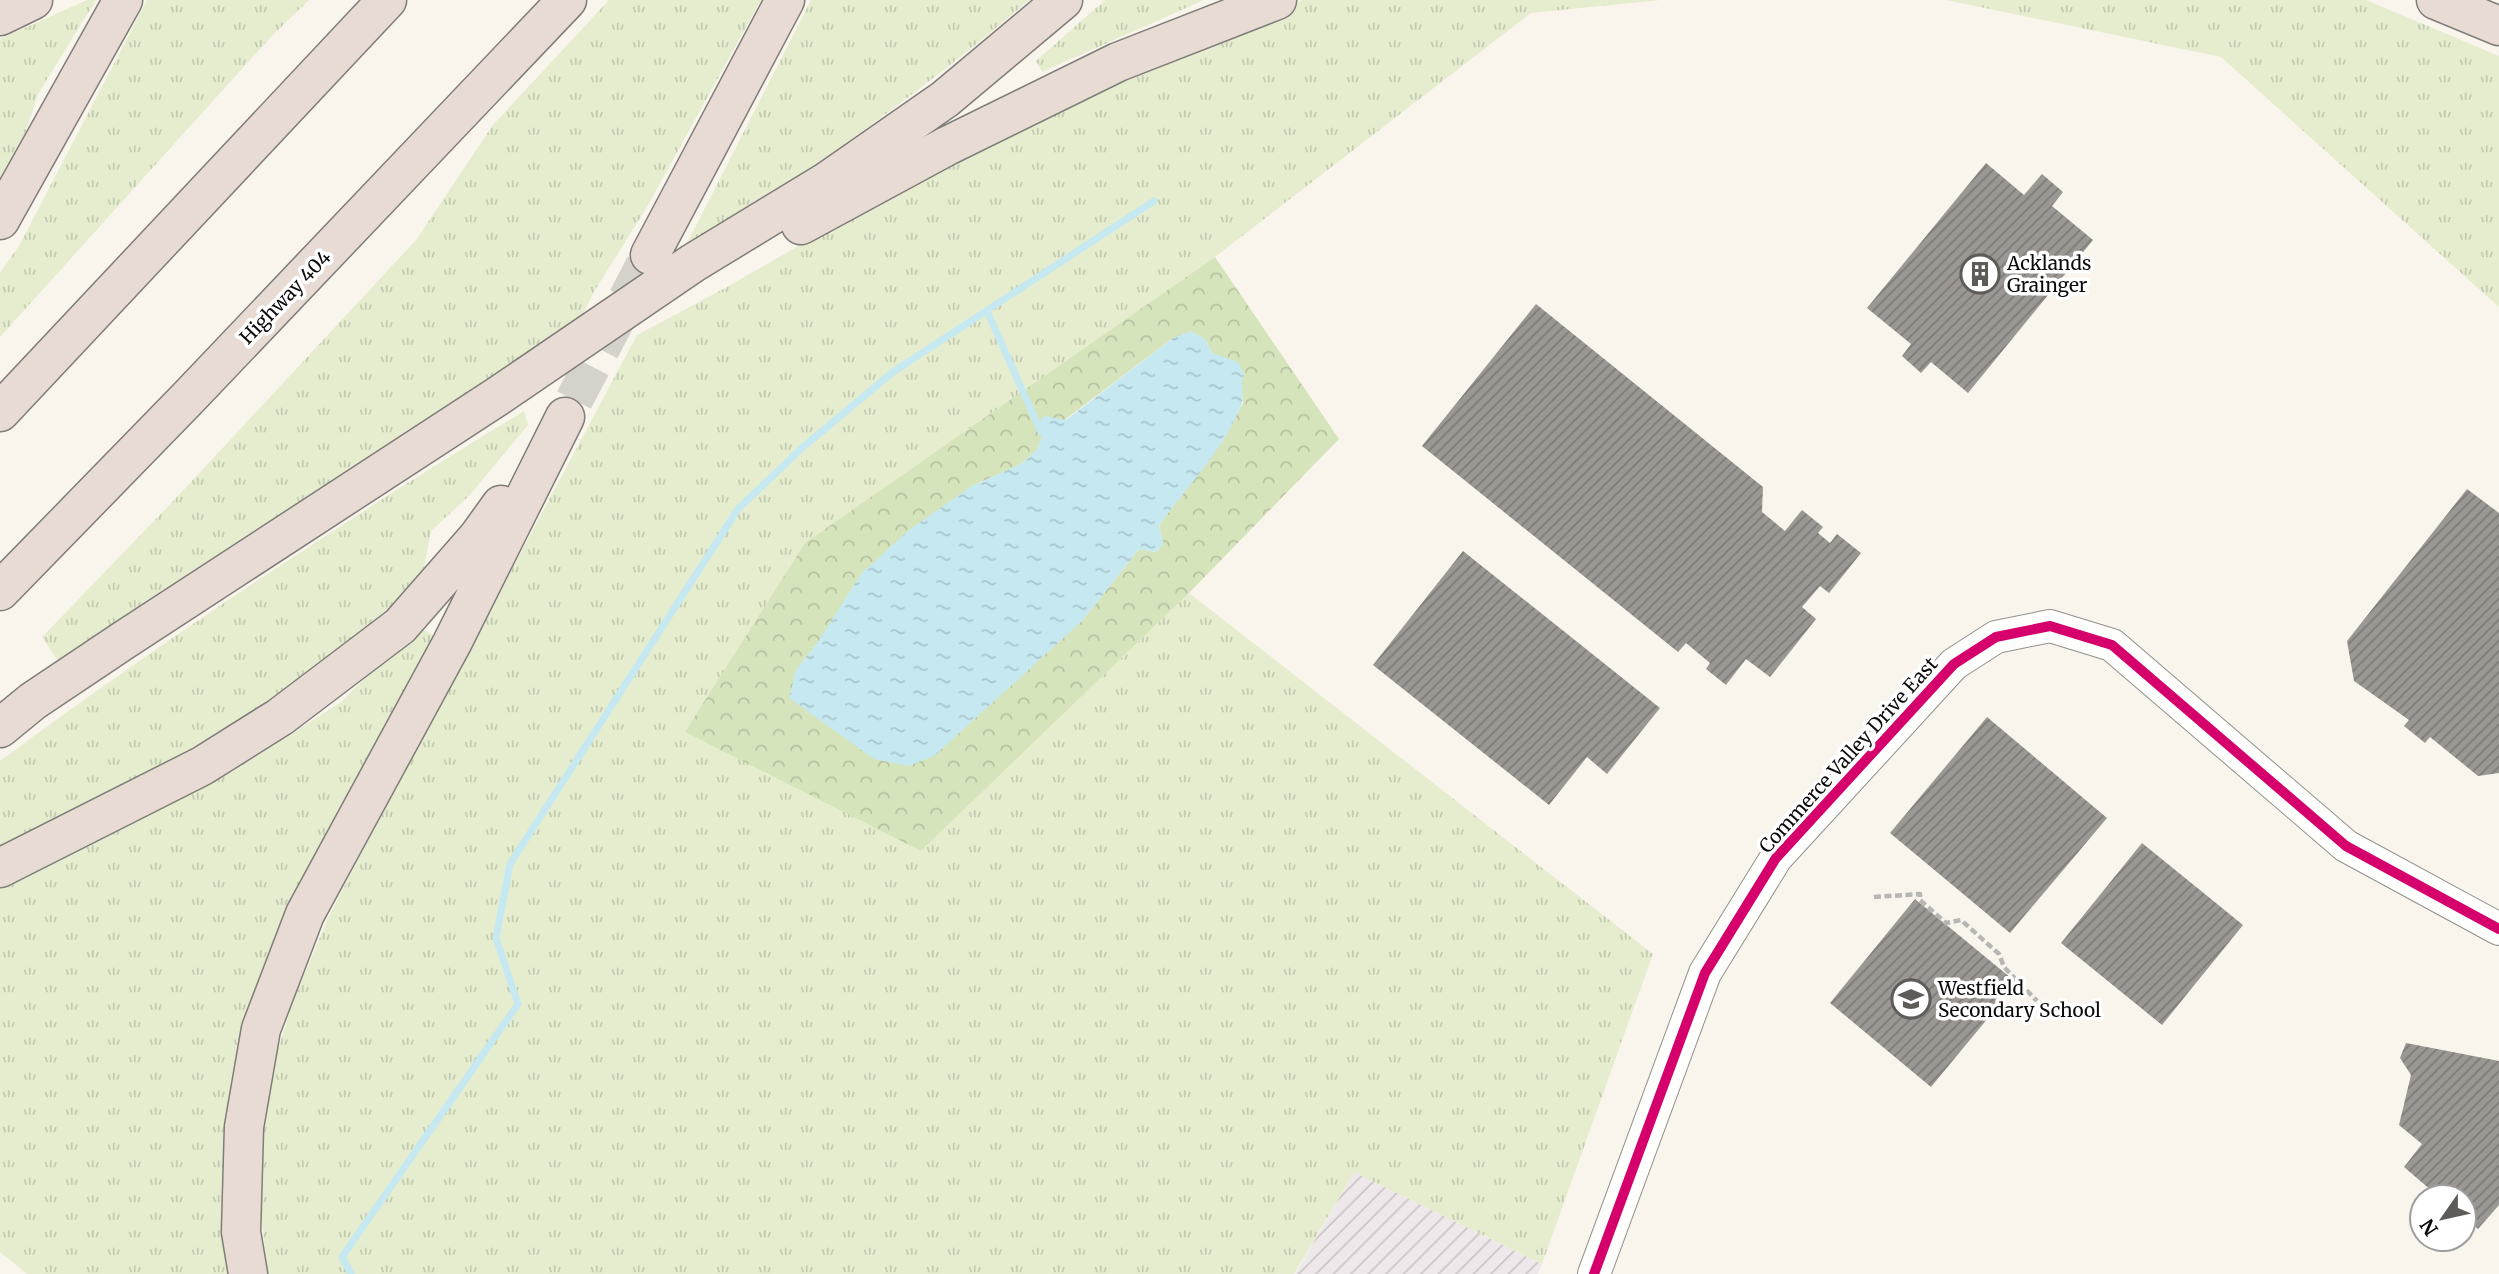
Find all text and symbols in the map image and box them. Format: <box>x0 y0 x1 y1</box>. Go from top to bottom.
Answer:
street label: Highway 404 <box>234 245 336 349</box>
place label: Acklands Grainger <box>2006 251 2091 297</box>
building icon: Acklands Grainger <box>1959 253 2001 295</box>
street label: Commerce Valley Drive East <box>1754 652 1943 858</box>
place label: Westfield Secondary School <box>1937 976 2101 1022</box>
school or university icon: Westfield Secondary School <box>1890 978 1932 1020</box>
north arrow <box>2408 1183 2478 1253</box>
text: N <box>2415 1215 2443 1240</box>

